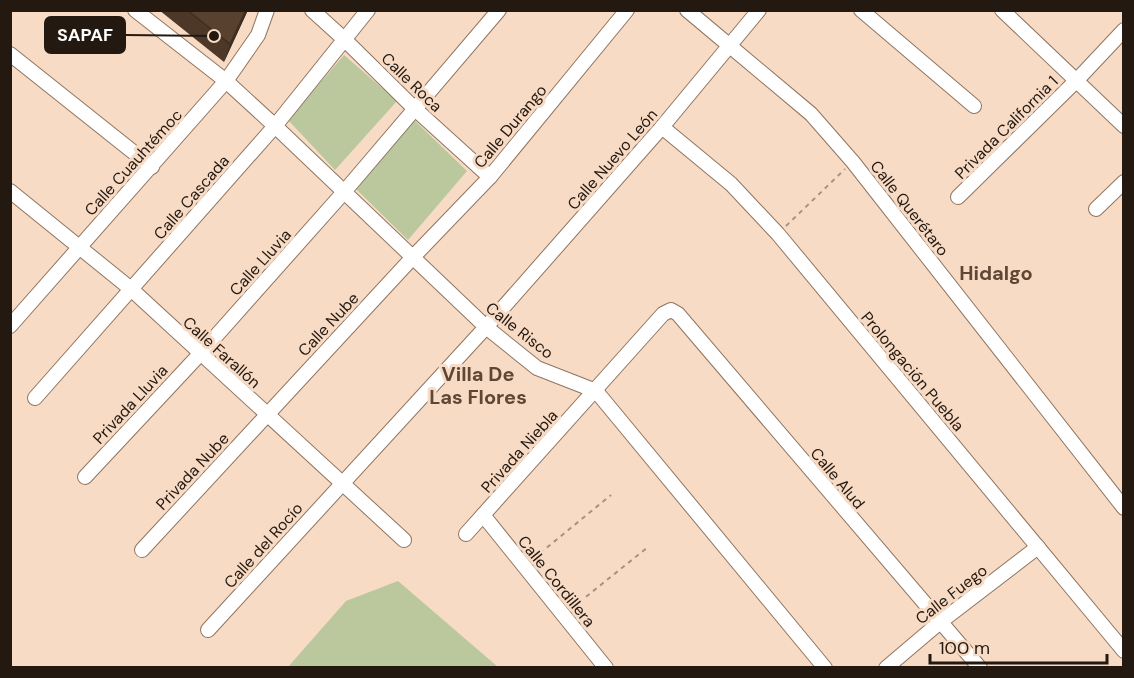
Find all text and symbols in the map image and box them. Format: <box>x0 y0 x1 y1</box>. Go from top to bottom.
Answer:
callout: SAPAF <box>45 17 125 53</box>
text: SAPAF <box>57 23 113 47</box>
street label: Calle Roca <box>377 48 447 117</box>
street label: Privada California 1 <box>950 71 1063 184</box>
street label: Calle Durango <box>469 80 551 172</box>
street label: Calle Nuevo León <box>563 104 662 214</box>
street label: Calle Cuauhtémoc <box>80 105 187 220</box>
street label: Calle Cascada <box>149 151 234 244</box>
street label: Calle Querétaro <box>866 156 954 260</box>
street label: Calle Lluvia <box>225 225 296 300</box>
district label: Hidalgo <box>959 260 1033 286</box>
street label: Calle Nube <box>293 288 363 361</box>
street label: Calle Risco <box>481 297 558 364</box>
street label: Prolongación Puebla <box>856 307 969 436</box>
street label: Calle Farallón <box>178 312 265 393</box>
street label: Privada Lluvia <box>88 360 172 448</box>
district label: Villa De Las Flores <box>429 361 527 410</box>
street label: Privada Niebla <box>476 405 562 497</box>
street label: Privada Nube <box>151 428 234 514</box>
street label: Calle Alud <box>806 443 869 513</box>
street label: Calle del Rocío <box>219 498 307 593</box>
street label: Calle Cordillera <box>513 531 600 631</box>
street label: Calle Fuego <box>911 560 991 629</box>
scale bar <box>930 627 1107 665</box>
text: 100 m <box>939 636 990 660</box>

